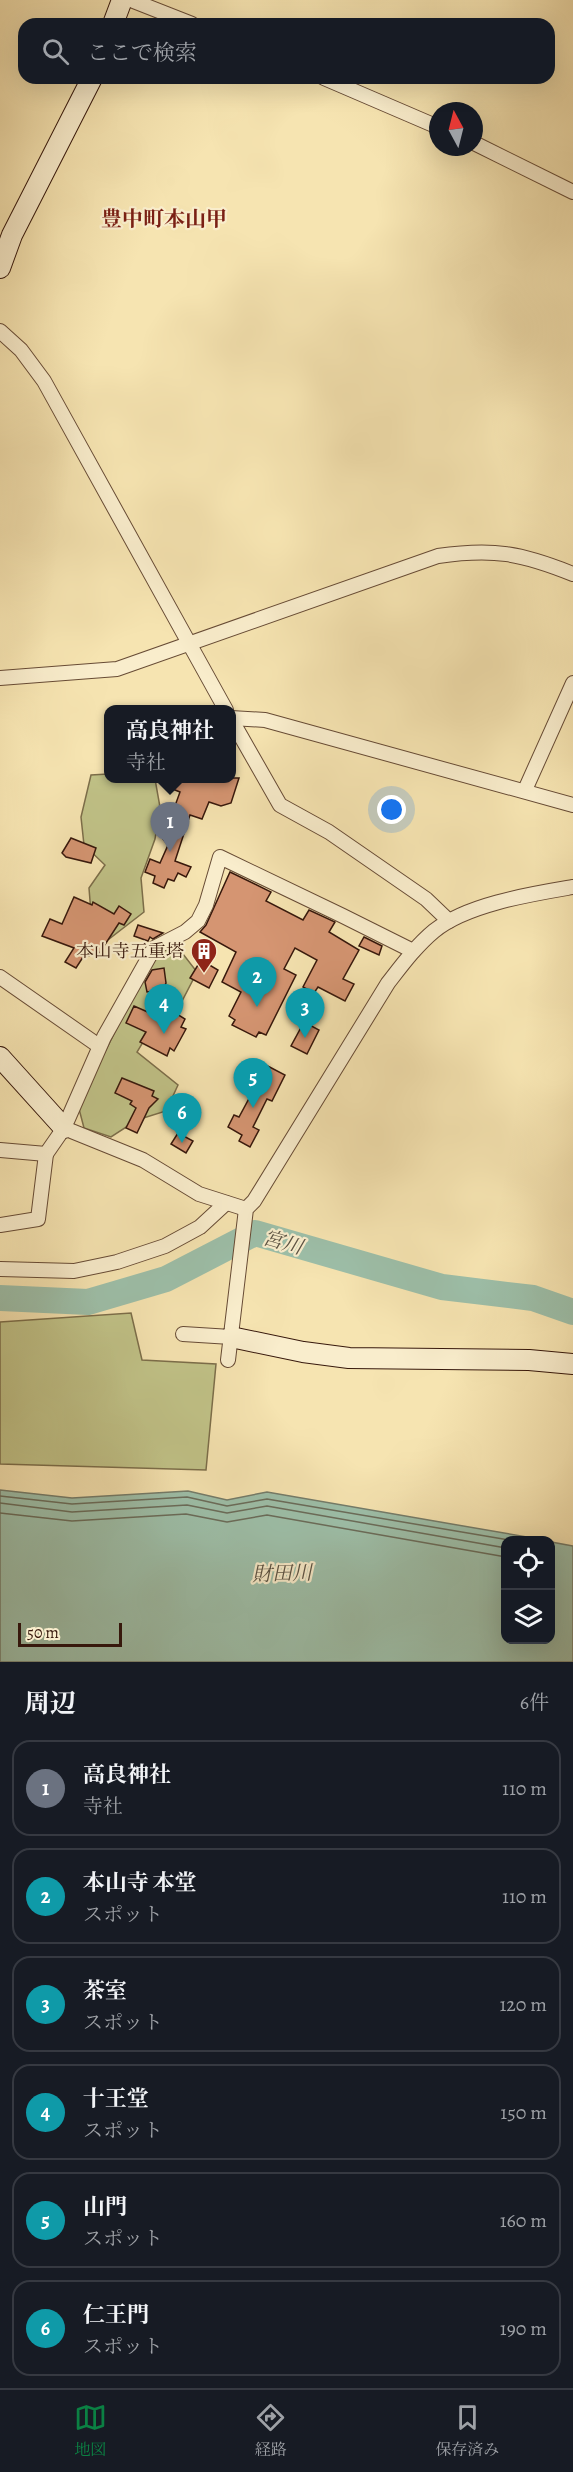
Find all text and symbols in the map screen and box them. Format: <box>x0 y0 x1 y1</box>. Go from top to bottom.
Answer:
search box <box>18 18 555 84</box>
icon: search <box>39 35 72 68</box>
text: ここで検索 <box>87 38 197 68</box>
north arrow <box>429 102 483 156</box>
district label: 豊中町本山甲 <box>101 205 227 233</box>
popup <box>104 705 236 783</box>
text: 高良神社 <box>126 716 214 746</box>
text: 寺社 <box>126 749 166 776</box>
your location <box>377 795 406 824</box>
pin: 1 <box>150 802 190 852</box>
building icon: 本山寺五重塔 <box>189 936 219 974</box>
place label: 本山寺五重塔 <box>76 939 184 963</box>
pin: 2 <box>238 958 276 1007</box>
pin: 4 <box>144 984 184 1034</box>
pin: 3 <box>286 988 324 1038</box>
pin: 5 <box>234 1058 272 1108</box>
pin: 6 <box>162 1094 201 1143</box>
water label: 宮川 <box>260 1224 308 1262</box>
map controls <box>501 1536 555 1644</box>
button: locate <box>501 1536 555 1590</box>
water label: 財田川 <box>252 1559 314 1588</box>
button: layers <box>501 1590 555 1644</box>
scale bar <box>18 1620 122 1648</box>
text: 50 m <box>27 1622 59 1644</box>
text: 周辺 <box>24 1686 76 1721</box>
text: 6件 <box>520 1689 549 1716</box>
text: 高良神社 <box>83 1760 171 1790</box>
text: 1 <box>42 1775 49 1802</box>
text: 110 m <box>502 1775 547 1802</box>
text: 寺社 <box>83 1793 123 1820</box>
text: 本山寺 本堂 <box>83 1868 197 1898</box>
text: 2 <box>41 1883 50 1910</box>
text: 110 m <box>502 1883 547 1910</box>
text: スポット <box>83 1901 163 1928</box>
text: 茶室 <box>83 1976 127 2006</box>
text: 3 <box>41 1991 50 2018</box>
text: 120 m <box>499 1991 547 2018</box>
text: スポット <box>83 2009 163 2036</box>
text: 十王堂 <box>83 2084 149 2114</box>
text: 4 <box>41 2099 50 2126</box>
text: 150 m <box>500 2099 547 2126</box>
text: スポット <box>83 2117 163 2144</box>
text: 山門 <box>83 2192 127 2222</box>
text: 5 <box>41 2207 50 2234</box>
text: 160 m <box>500 2207 547 2234</box>
text: スポット <box>83 2225 163 2252</box>
text: 仁王門 <box>83 2300 149 2330</box>
text: 6 <box>41 2315 50 2342</box>
text: 190 m <box>500 2315 547 2342</box>
text: スポット <box>83 2333 163 2360</box>
tab: 地図 <box>74 2401 107 2461</box>
tab: 経路 <box>254 2401 287 2461</box>
tab: 保存済み <box>435 2401 499 2461</box>

